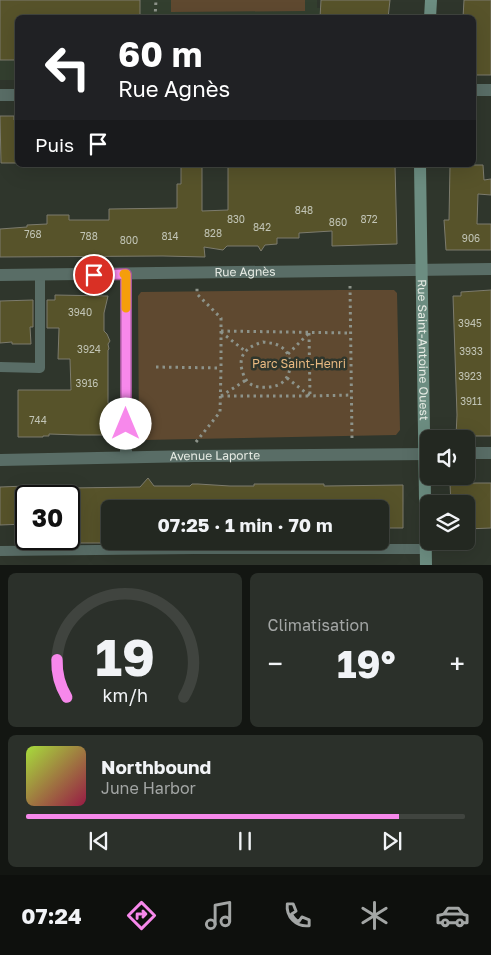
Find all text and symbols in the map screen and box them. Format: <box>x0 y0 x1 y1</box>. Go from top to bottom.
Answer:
text: 60 m <box>118 33 202 75</box>
icon: left <box>35 35 100 100</box>
text: Rue Agnès <box>118 75 230 102</box>
icon: arrive <box>84 130 112 158</box>
text: Puis <box>35 133 74 156</box>
house number: 848 <box>295 204 313 216</box>
house number: 830 <box>227 213 245 225</box>
house number: 872 <box>360 213 378 225</box>
house number: 860 <box>329 216 347 228</box>
house number: 842 <box>253 221 271 233</box>
house number: 828 <box>204 227 222 239</box>
house number: 768 <box>24 228 42 240</box>
house number: 788 <box>80 230 98 242</box>
house number: 814 <box>161 230 179 242</box>
house number: 906 <box>462 232 480 244</box>
house number: 800 <box>120 234 138 246</box>
pin <box>73 254 115 296</box>
icon: arrive <box>80 261 108 289</box>
street label: Rue Agnès <box>214 264 276 279</box>
street label: Rue Saint-Antoine Ouest <box>415 279 432 421</box>
house number: 3940 <box>68 306 92 318</box>
house number: 3945 <box>458 317 482 329</box>
house number: 3924 <box>77 343 101 355</box>
house number: 3933 <box>459 345 483 357</box>
park label: Parc Saint-Henri <box>252 356 346 371</box>
house number: 3923 <box>458 370 482 382</box>
house number: 3916 <box>76 377 98 389</box>
house number: 3911 <box>460 395 482 407</box>
position arrow <box>99 397 151 449</box>
house number: 744 <box>29 414 47 426</box>
map controls <box>420 430 475 550</box>
button: sound <box>420 430 475 485</box>
street label: Avenue Laporte <box>170 447 260 464</box>
speed limit sign: 30 <box>15 485 80 550</box>
button: layers <box>420 495 475 550</box>
text: 07:25 · 1 min · 70 m <box>157 513 333 536</box>
text: Climatisation <box>268 615 369 635</box>
text: 19 <box>95 625 155 687</box>
text: 19° <box>337 641 396 686</box>
text: − <box>268 647 283 680</box>
text: + <box>450 647 465 680</box>
text: km/h <box>102 684 147 706</box>
text: Northbound <box>101 755 211 778</box>
text: June Harbor <box>101 778 196 798</box>
icon: previous <box>85 827 113 855</box>
icon: pause <box>231 827 259 855</box>
icon: next <box>378 827 406 855</box>
icon: directions <box>124 898 159 933</box>
icon: music <box>202 898 237 933</box>
icon: phone <box>280 898 315 933</box>
icon: climate <box>357 898 392 933</box>
icon: car <box>435 898 470 933</box>
text: 07:24 <box>21 902 82 929</box>

